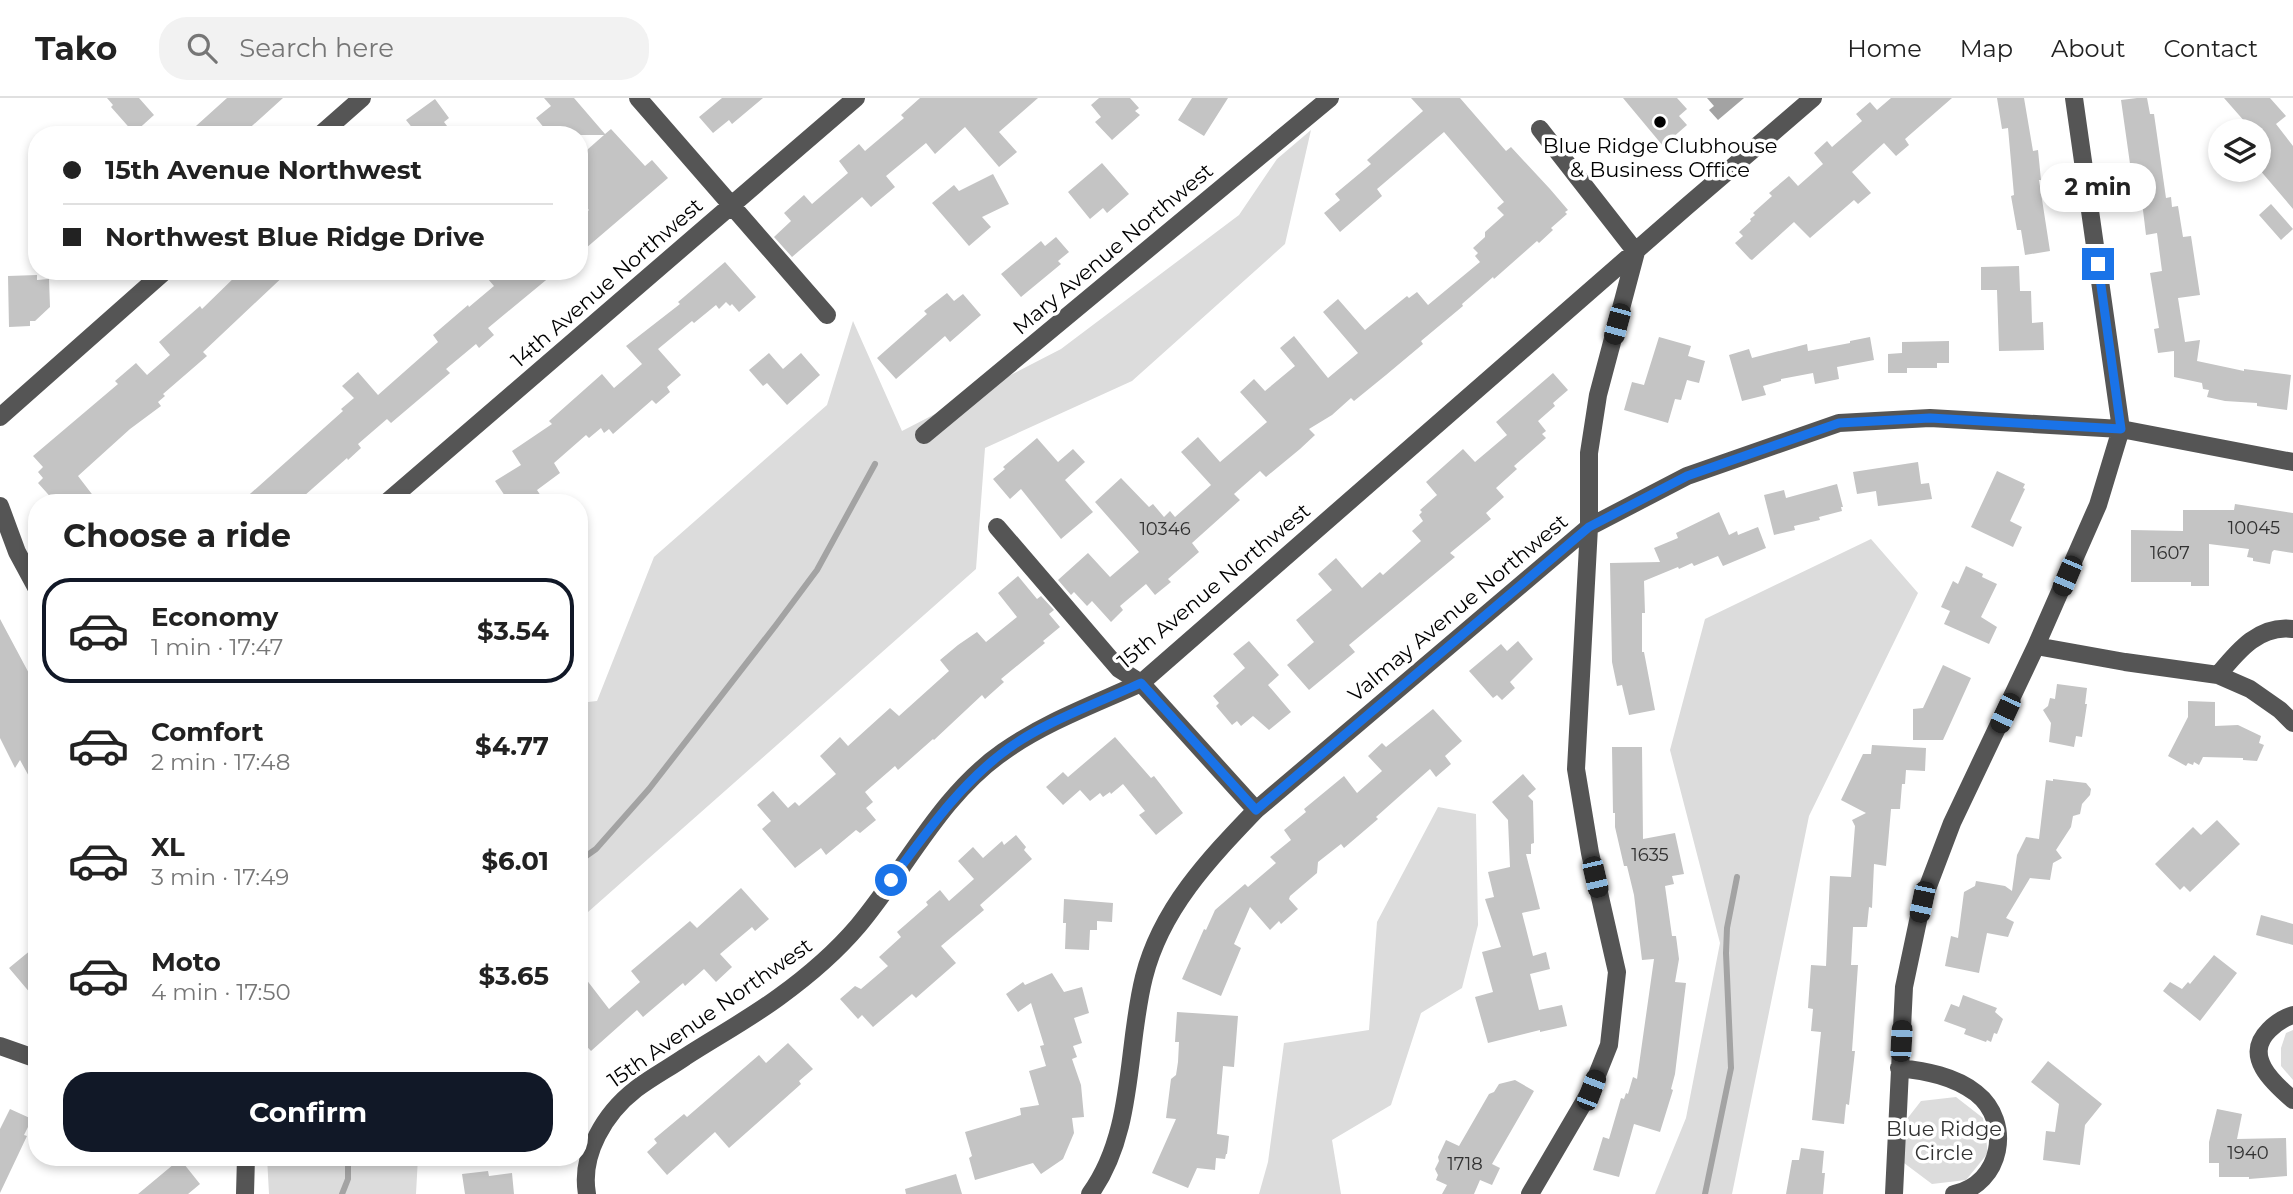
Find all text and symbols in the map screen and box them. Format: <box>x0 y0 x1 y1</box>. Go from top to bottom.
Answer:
search box <box>159 17 649 80</box>
text: Tako <box>35 28 117 68</box>
icon: search <box>183 29 221 67</box>
text: Search here <box>239 32 394 64</box>
text: Home <box>1847 34 1922 63</box>
text: Map <box>1960 34 2013 63</box>
text: About <box>2051 34 2125 63</box>
text: Contact <box>2163 34 2258 63</box>
marker: Blue Ridge Clubhouse & Business Office <box>1652 114 1668 130</box>
map controls <box>2208 119 2271 182</box>
button: layers <box>2208 119 2271 182</box>
place label: Blue Ridge Clubhouse & Business Office <box>1543 133 1777 182</box>
text: 15th Avenue Northwest <box>105 154 422 186</box>
street label: Mary Avenue Northwest <box>1008 158 1218 340</box>
callout: 2 min <box>2040 162 2156 212</box>
text: 2 min <box>2064 173 2132 201</box>
street label: 14th Avenue Northwest <box>506 193 708 373</box>
text: Northwest Blue Ridge Drive <box>105 221 485 253</box>
route end <box>2082 248 2114 280</box>
car <box>1602 301 1633 347</box>
street label: 15th Avenue Northwest <box>1112 498 1315 673</box>
street label: Valmay Avenue Northwest <box>1343 509 1572 707</box>
text: Choose a ride <box>63 516 291 555</box>
house number: 10045 <box>2228 517 2280 539</box>
house number: 10346 <box>1139 518 1191 540</box>
house number: 1607 <box>2150 542 2190 564</box>
car <box>2050 553 2085 599</box>
icon: car <box>67 599 130 662</box>
text: Economy <box>151 601 278 633</box>
text: $3.54 <box>477 615 549 647</box>
text: 1 min · 17:47 <box>151 633 283 661</box>
car <box>1987 690 2024 736</box>
icon: car <box>67 714 130 777</box>
text: Comfort <box>151 716 263 748</box>
text: $4.77 <box>475 730 549 762</box>
text: 2 min · 17:48 <box>151 748 290 776</box>
icon: car <box>67 829 130 892</box>
text: XL <box>151 831 185 863</box>
house number: 1635 <box>1631 844 1669 866</box>
text: $6.01 <box>481 845 549 877</box>
car <box>1581 854 1610 900</box>
text: 3 min · 17:49 <box>151 863 289 891</box>
route start <box>875 864 907 896</box>
car <box>1908 879 1937 925</box>
street label: 15th Avenue Northwest <box>603 933 817 1093</box>
icon: car <box>67 944 130 1007</box>
text: Moto <box>151 946 221 978</box>
text: $3.65 <box>479 960 549 992</box>
text: 4 min · 17:50 <box>151 978 291 1006</box>
car <box>1890 1019 1913 1063</box>
car <box>1574 1067 1609 1113</box>
button: Confirm <box>63 1072 553 1152</box>
park label: Blue Ridge Circle <box>1886 1116 2002 1165</box>
house number: 1940 <box>2227 1142 2269 1164</box>
house number: 1718 <box>1447 1153 1483 1175</box>

